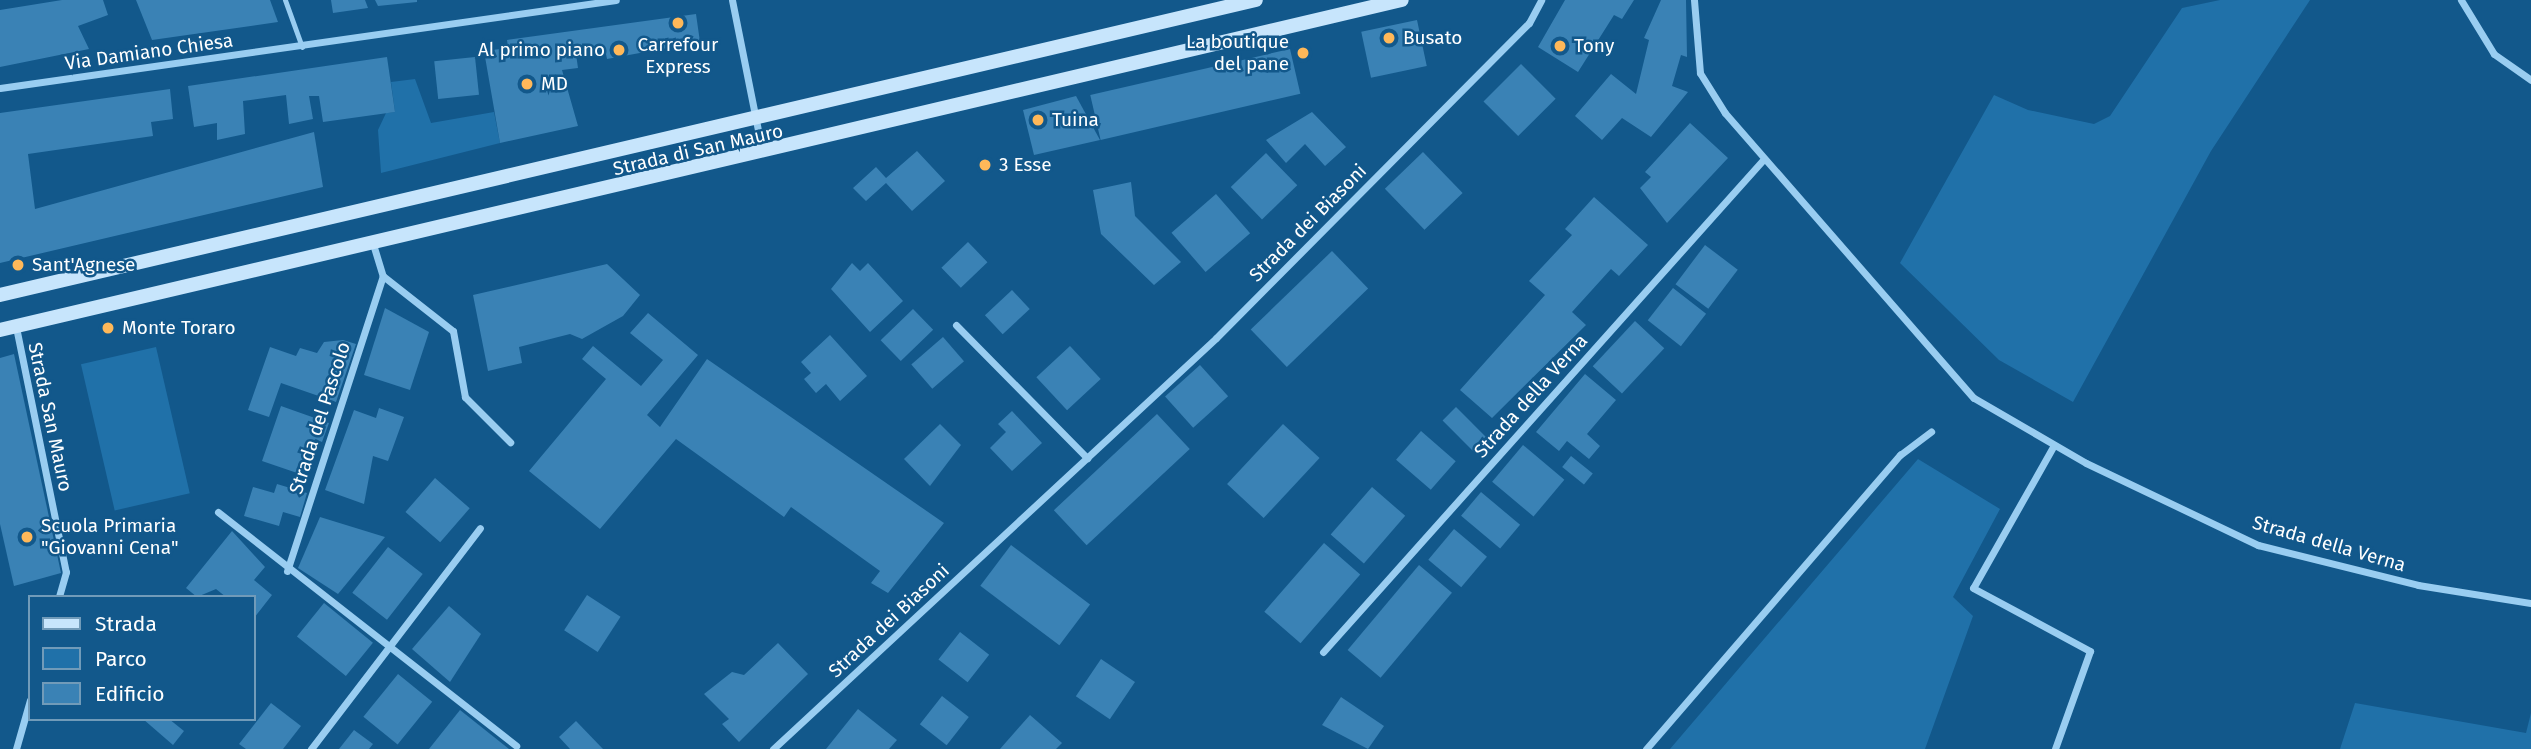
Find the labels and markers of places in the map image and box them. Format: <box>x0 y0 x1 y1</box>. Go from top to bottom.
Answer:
marker: Carrefour Express <box>670 15 686 31</box>
place label: Busato <box>1403 27 1462 49</box>
marker: Busato <box>1381 30 1397 46</box>
place label: La boutique del pane <box>1186 31 1289 75</box>
place label: Carrefour Express <box>638 34 718 78</box>
place label: Tony <box>1574 35 1614 57</box>
marker: Tony <box>1552 38 1568 54</box>
place label: Al primo piano <box>478 39 605 61</box>
marker: Al primo piano <box>611 42 627 58</box>
marker: La boutique del pane <box>1295 45 1311 61</box>
place label: MD <box>541 73 568 95</box>
marker: MD <box>519 76 535 92</box>
place label: Tuina <box>1052 109 1099 131</box>
marker: Tuina <box>1030 112 1046 128</box>
place label: 3 Esse <box>999 154 1051 176</box>
marker: 3 Esse <box>977 157 993 173</box>
place label: Sant'Agnese <box>32 254 135 276</box>
marker: Sant'Agnese <box>10 257 26 273</box>
place label: Monte Toraro <box>122 317 236 339</box>
marker: Monte Toraro <box>100 320 116 336</box>
place label: Scuola Primaria "Giovanni Cena" <box>41 515 178 559</box>
marker: Scuola Primaria "Giovanni Cena" <box>19 529 35 545</box>

